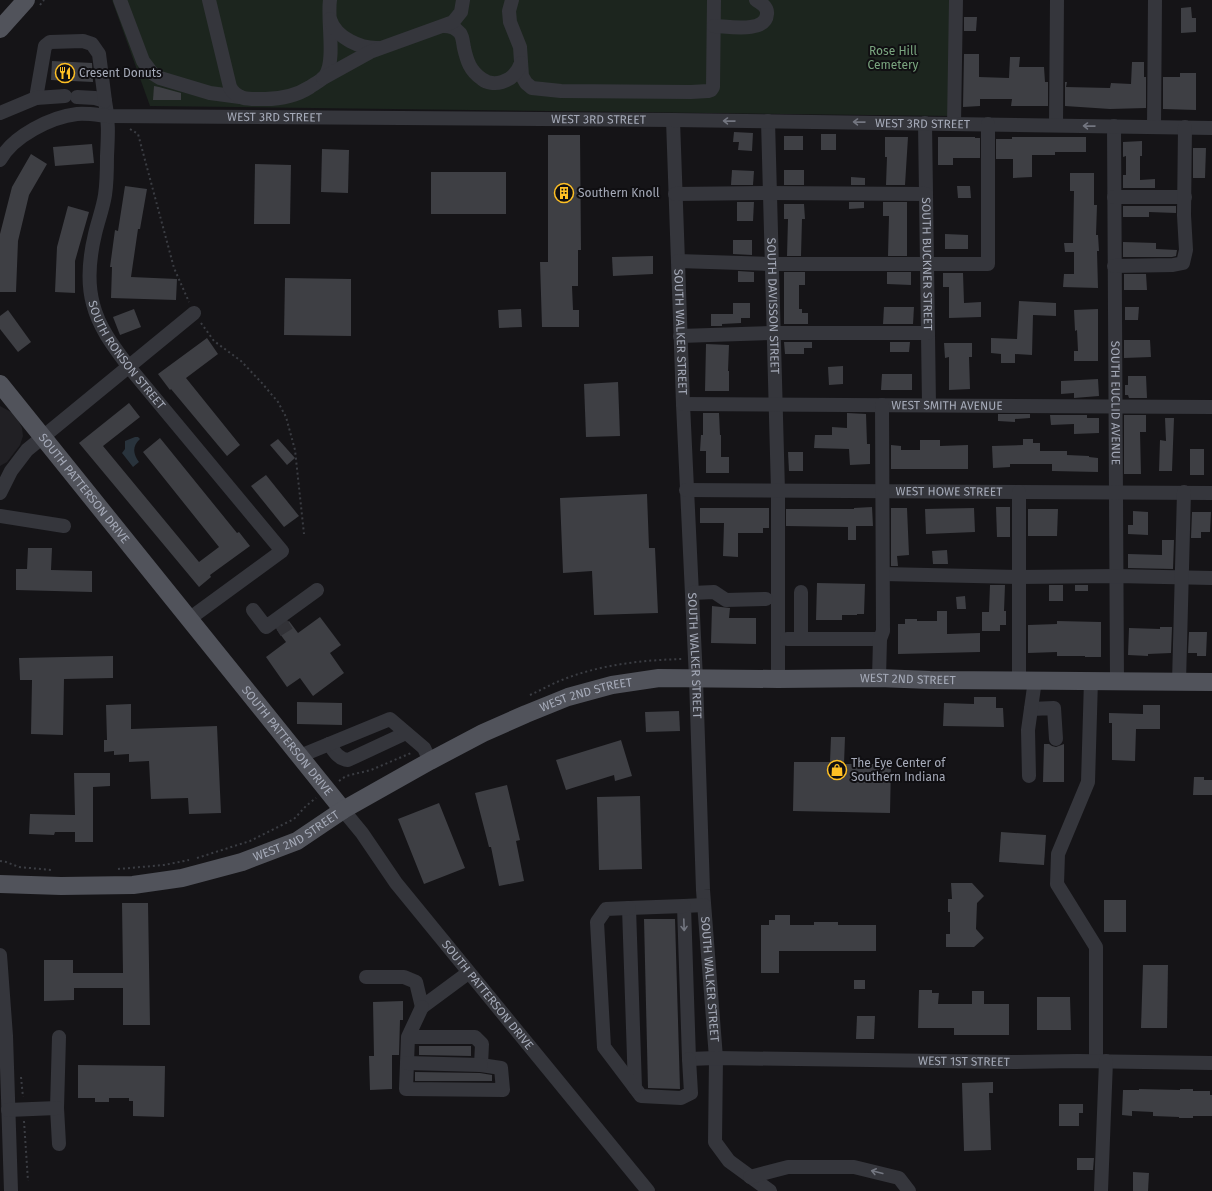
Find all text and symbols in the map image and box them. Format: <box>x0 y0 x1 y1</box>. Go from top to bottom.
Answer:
park label: Rose Hill Cemetery <box>867 44 919 72</box>
restaurant icon: Cresent Donuts <box>54 62 76 84</box>
place label: Cresent Donuts <box>79 66 162 80</box>
street label: WEST 3RD STREET <box>227 110 323 125</box>
street label: WEST 3RD STREET <box>551 112 647 127</box>
street label: WEST 3RD STREET <box>875 116 971 131</box>
one-way arrow <box>723 117 736 124</box>
one-way arrow <box>853 119 866 126</box>
one-way arrow <box>1083 122 1096 130</box>
building icon: Southern Knoll <box>553 182 575 204</box>
place label: Southern Knoll <box>578 186 660 200</box>
street label: SOUTH BUCKNER STREET <box>919 197 935 332</box>
street label: SOUTH DAVISSON STREET <box>764 238 782 375</box>
street label: SOUTH WALKER STREET <box>671 269 690 396</box>
street label: SOUTH RONSON STREET <box>85 299 169 413</box>
street label: SOUTH EUCLID AVENUE <box>1108 341 1123 465</box>
street label: WEST SMITH AVENUE <box>891 398 1003 413</box>
street label: SOUTH PATTERSON DRIVE <box>36 431 132 546</box>
street label: WEST HOWE STREET <box>896 484 1003 499</box>
street label: SOUTH WALKER STREET <box>685 592 704 719</box>
street label: WEST 2ND STREET <box>860 671 956 687</box>
street label: WEST 2ND STREET <box>538 675 634 715</box>
street label: SOUTH PATTERSON DRIVE <box>239 683 336 798</box>
place label: The Eye Center of Southern Indiana <box>851 756 946 784</box>
shop icon: The Eye Center of Southern Indiana <box>826 759 848 781</box>
street label: WEST 2ND STREET <box>251 807 343 864</box>
street label: SOUTH WALKER STREET <box>698 916 722 1043</box>
one-way arrow <box>681 918 688 931</box>
street label: SOUTH PATTERSON DRIVE <box>439 938 536 1052</box>
street label: WEST 1ST STREET <box>918 1054 1011 1069</box>
one-way arrow <box>871 1168 884 1176</box>

